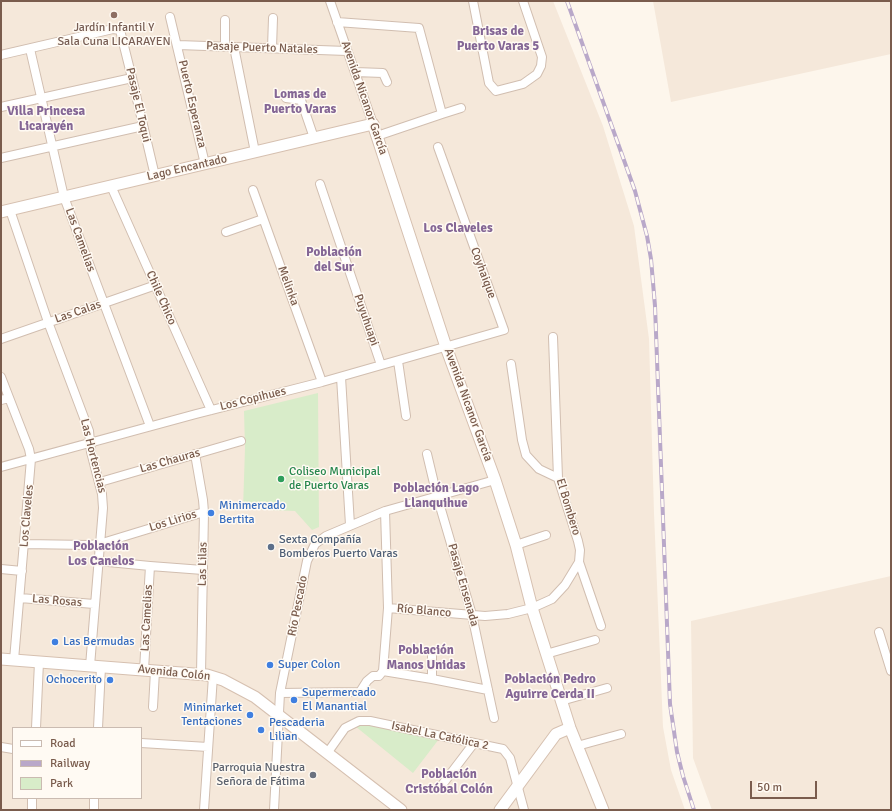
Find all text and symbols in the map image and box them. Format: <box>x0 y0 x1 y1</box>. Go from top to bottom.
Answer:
marker: Jardín Infantil Y Sala Cuna LICARAYEN <box>109 10 119 20</box>
place label: Jardín Infantil Y Sala Cuna LICARAYEN <box>57 21 171 49</box>
district label: Brisas de Puerto Varas 5 <box>457 24 539 55</box>
street label: Pasaje Puerto Natales <box>206 39 318 57</box>
street label: Avenida Nicanor García <box>338 39 390 157</box>
street label: Puerto Esperanza <box>175 59 209 149</box>
street label: Pasaje El Toqui <box>122 66 154 144</box>
district label: Lomas de Puerto Varas <box>264 87 336 118</box>
district label: Villa Princesa Licarayén <box>7 104 85 135</box>
street label: Lago Encantado <box>146 152 228 184</box>
street label: Las Camelias <box>62 206 98 274</box>
district label: Los Claveles <box>423 221 493 237</box>
district label: Población del Sur <box>306 245 362 276</box>
street label: Coyhaique <box>467 245 499 301</box>
street label: Melinka <box>274 264 302 308</box>
street label: Chile Chico <box>143 269 179 327</box>
street label: Puyuhuapi <box>350 292 382 348</box>
street label: Las Calas <box>53 297 103 327</box>
street label: Avenida Nicanor García <box>441 346 495 464</box>
street label: Los Copihues <box>219 384 287 414</box>
street label: Las Hortencias <box>77 417 109 495</box>
street label: Las Chauras <box>138 446 202 476</box>
place label: Coliseo Municipal de Puerto Varas <box>289 465 380 493</box>
marker: Coliseo Municipal de Puerto Varas <box>276 474 286 484</box>
street label: El Bombero <box>553 477 583 537</box>
district label: Población Lago Llanquihue <box>393 481 479 512</box>
street label: Los Claveles <box>17 484 37 548</box>
place label: Minimercado Bertita <box>219 499 286 527</box>
street label: Los Lirios <box>148 507 198 535</box>
marker: Minimercado Bertita <box>206 508 216 518</box>
place label: Sexta Compañía Bomberos Puerto Varas <box>279 533 398 561</box>
district label: Población Los Canelos <box>68 539 134 570</box>
street label: Las Lilas <box>195 542 211 586</box>
marker: Sexta Compañía Bomberos Puerto Varas <box>266 542 276 552</box>
street label: Pasaje Ensenada <box>444 542 482 628</box>
street label: Río Pescado <box>285 575 311 637</box>
street label: Las Camelias <box>138 584 156 652</box>
street label: Las Rosas <box>31 592 83 610</box>
street label: Río Blanco <box>396 601 452 621</box>
place label: Las Bermudas <box>63 635 135 649</box>
marker: Las Bermudas <box>50 637 60 647</box>
district label: Población Manos Unidas <box>386 643 466 674</box>
place label: Super Colon <box>278 658 340 672</box>
marker: Super Colon <box>265 660 275 670</box>
street label: Avenida Colón <box>137 662 211 684</box>
district label: Población Pedro Aguirre Cerda II <box>504 672 596 703</box>
place label: Ochocerito <box>46 673 102 687</box>
marker: Ochocerito <box>105 675 115 685</box>
place label: Supermercado El Manantial <box>302 686 376 714</box>
marker: Supermercado El Manantial <box>289 695 299 705</box>
place label: Minimarket Tentaciones <box>181 701 242 729</box>
marker: Minimarket Tentaciones <box>245 710 255 720</box>
place label: Pescaderia Lilian <box>269 716 325 744</box>
street label: Isabel La Católica 2 <box>390 719 490 753</box>
marker: Pescaderia Lilian <box>256 725 266 735</box>
legend <box>12 727 142 799</box>
text: Road <box>50 736 76 751</box>
text: Railway <box>50 756 90 771</box>
place label: Parroquia Nuestra Señora de Fátima <box>212 761 305 789</box>
district label: Población Cristóbal Colón <box>405 767 493 798</box>
marker: Parroquia Nuestra Señora de Fátima <box>308 770 318 780</box>
scale bar <box>752 773 819 799</box>
text: Park <box>50 776 73 791</box>
text: 50 m <box>757 780 782 795</box>

